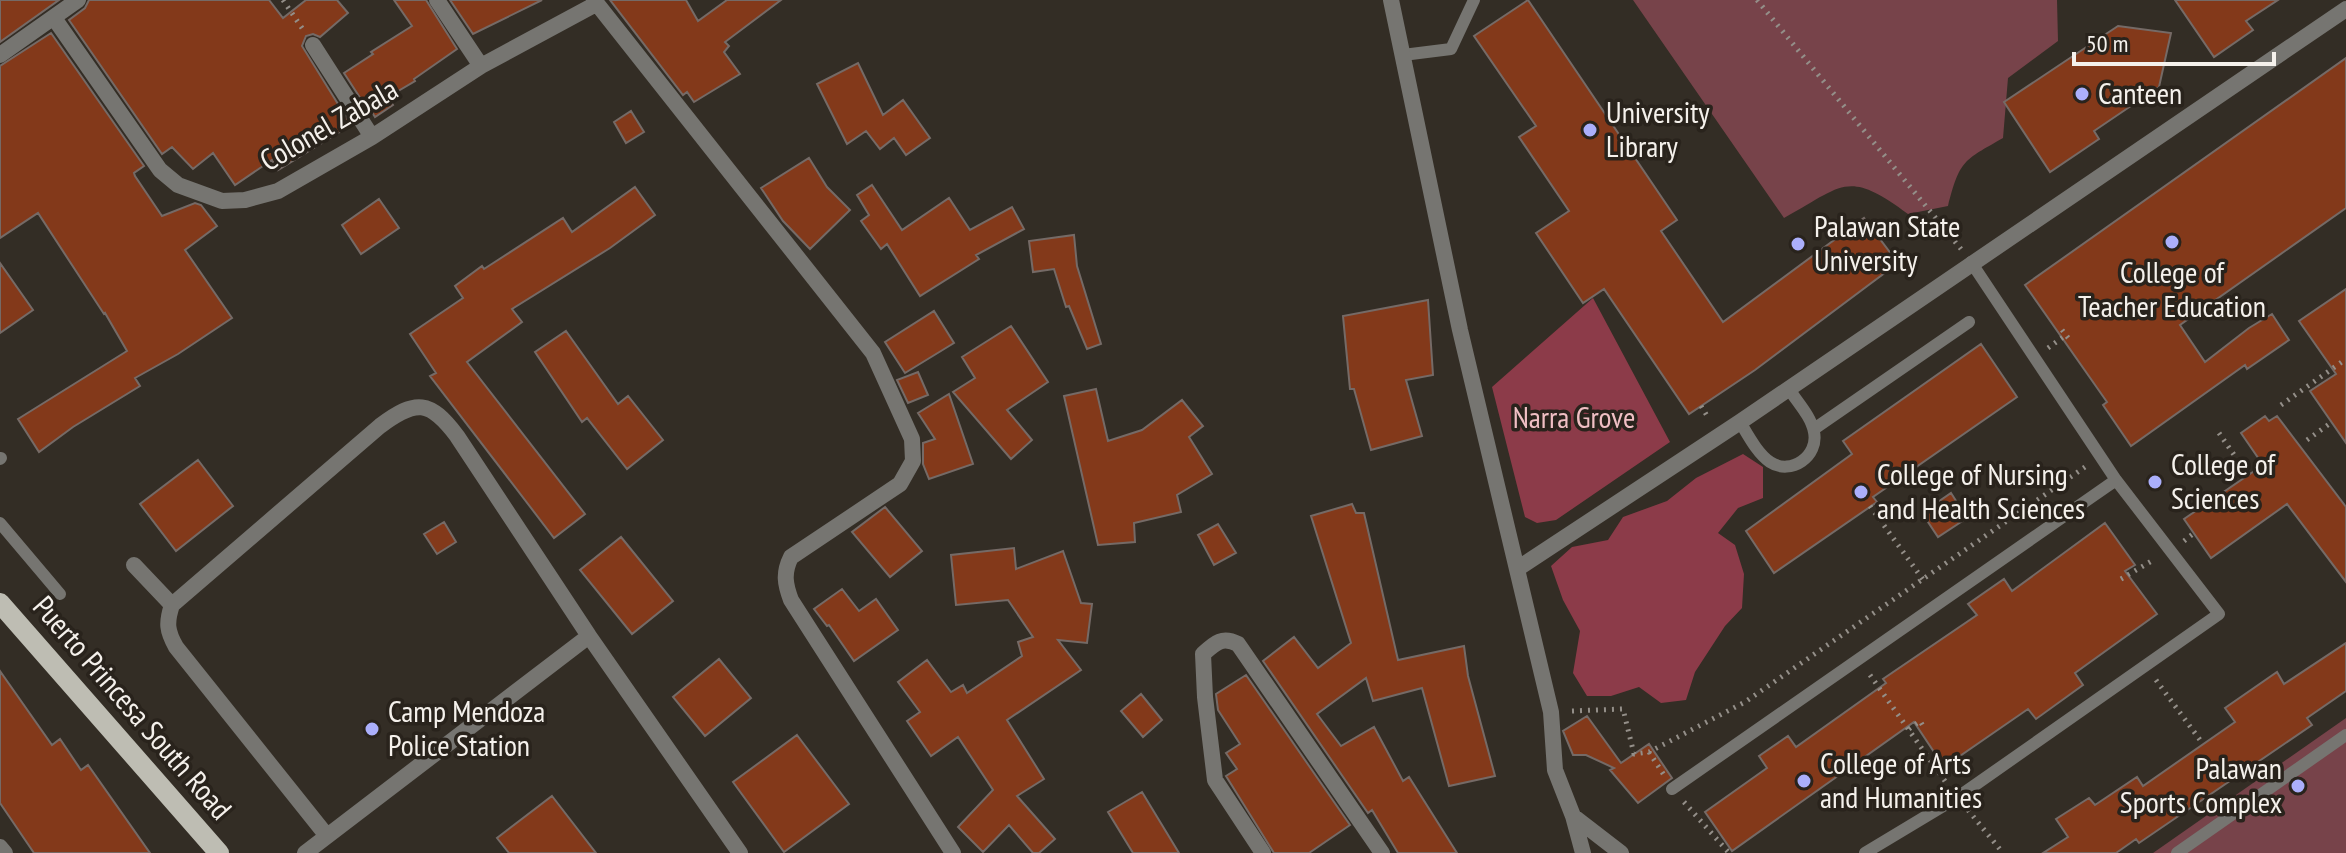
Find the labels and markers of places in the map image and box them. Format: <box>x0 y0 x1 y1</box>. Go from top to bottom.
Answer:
place label: Canteen <box>2098 73 2182 112</box>
marker: Canteen <box>2073 85 2091 103</box>
place label: University Library <box>1606 92 1710 165</box>
marker: University Library <box>1581 121 1599 139</box>
place label: Palawan State University <box>1814 206 1960 279</box>
marker: College of Teacher Education <box>2163 233 2181 251</box>
marker: Palawan State University <box>1789 235 1807 253</box>
place label: College of Teacher Education <box>2078 252 2266 325</box>
place label: College of Sciences <box>2171 444 2276 517</box>
place label: College of Nursing and Health Sciences <box>1877 454 2085 527</box>
marker: College of Sciences <box>2146 473 2164 491</box>
marker: College of Nursing and Health Sciences <box>1852 483 1870 501</box>
place label: Camp Mendoza Police Station <box>388 691 545 764</box>
marker: Camp Mendoza Police Station <box>363 720 381 738</box>
place label: College of Arts and Humanities <box>1820 743 1982 816</box>
place label: Palawan Sports Complex <box>2120 748 2282 821</box>
marker: College of Arts and Humanities <box>1795 772 1813 790</box>
marker: Palawan Sports Complex <box>2289 777 2307 795</box>

